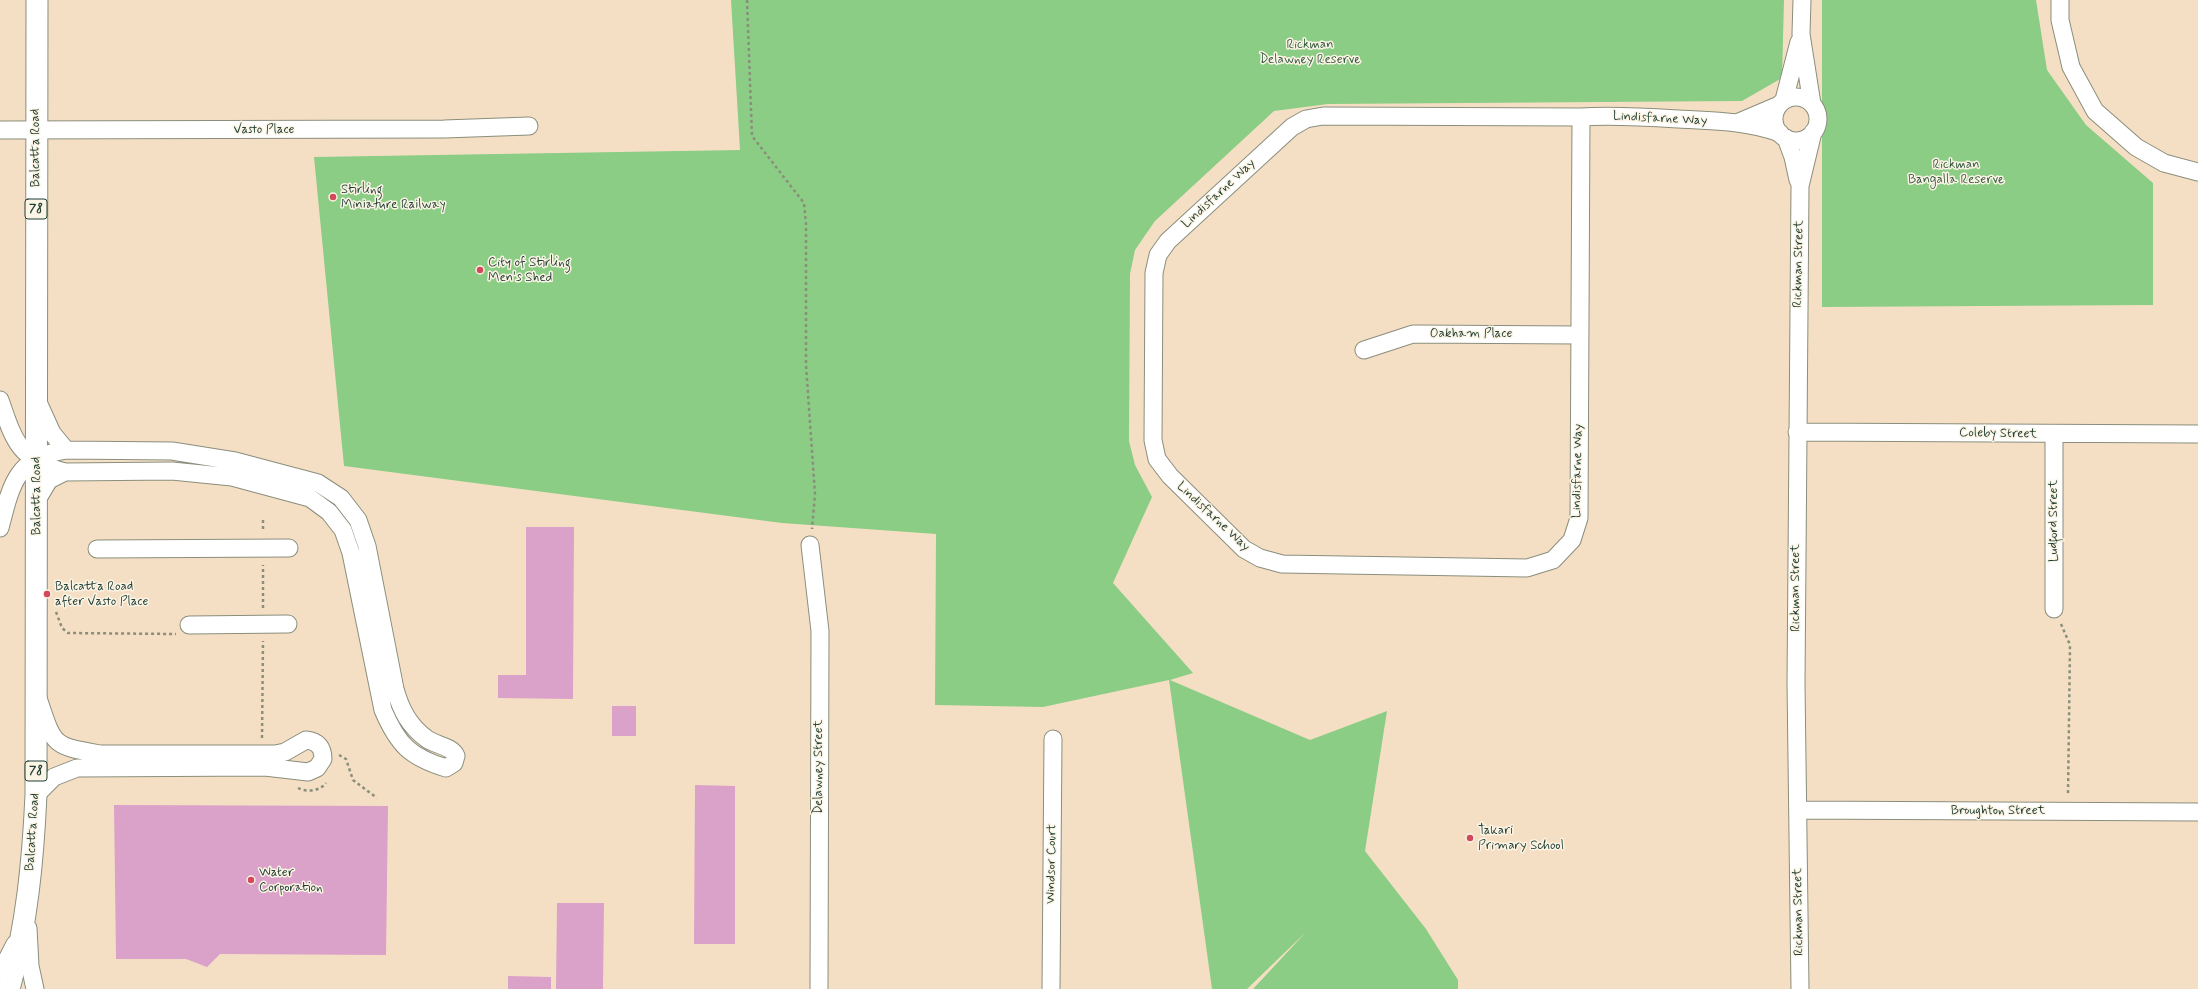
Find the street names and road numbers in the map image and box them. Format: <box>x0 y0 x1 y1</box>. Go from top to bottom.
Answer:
street label: Balcatta Road <box>28 109 44 187</box>
street label: Lindisfarne Way <box>1612 109 1708 129</box>
street label: Vasto Place <box>234 122 294 138</box>
street label: Lindisfarne Way <box>1179 156 1259 232</box>
road number: 78 <box>25 199 47 219</box>
street label: Rickman Street <box>1790 220 1808 308</box>
street label: Oakham Place <box>1430 326 1512 342</box>
street label: Lindisfarne Way <box>1569 424 1587 518</box>
street label: Coleby Street <box>1959 426 2037 442</box>
street label: Balcatta Road <box>29 457 45 535</box>
street label: Lindisfarne Way <box>1173 479 1253 555</box>
street label: Ludford Street <box>2046 480 2062 562</box>
street label: Rickman Street <box>1788 544 1804 632</box>
street label: Delawney Street <box>811 720 827 814</box>
road number: 78 <box>25 761 47 781</box>
street label: Balcatta Road <box>22 792 44 872</box>
street label: Broughton Street <box>1951 803 2045 819</box>
street label: Windsor Court <box>1044 824 1060 904</box>
street label: Rickman Street <box>1790 868 1808 956</box>

